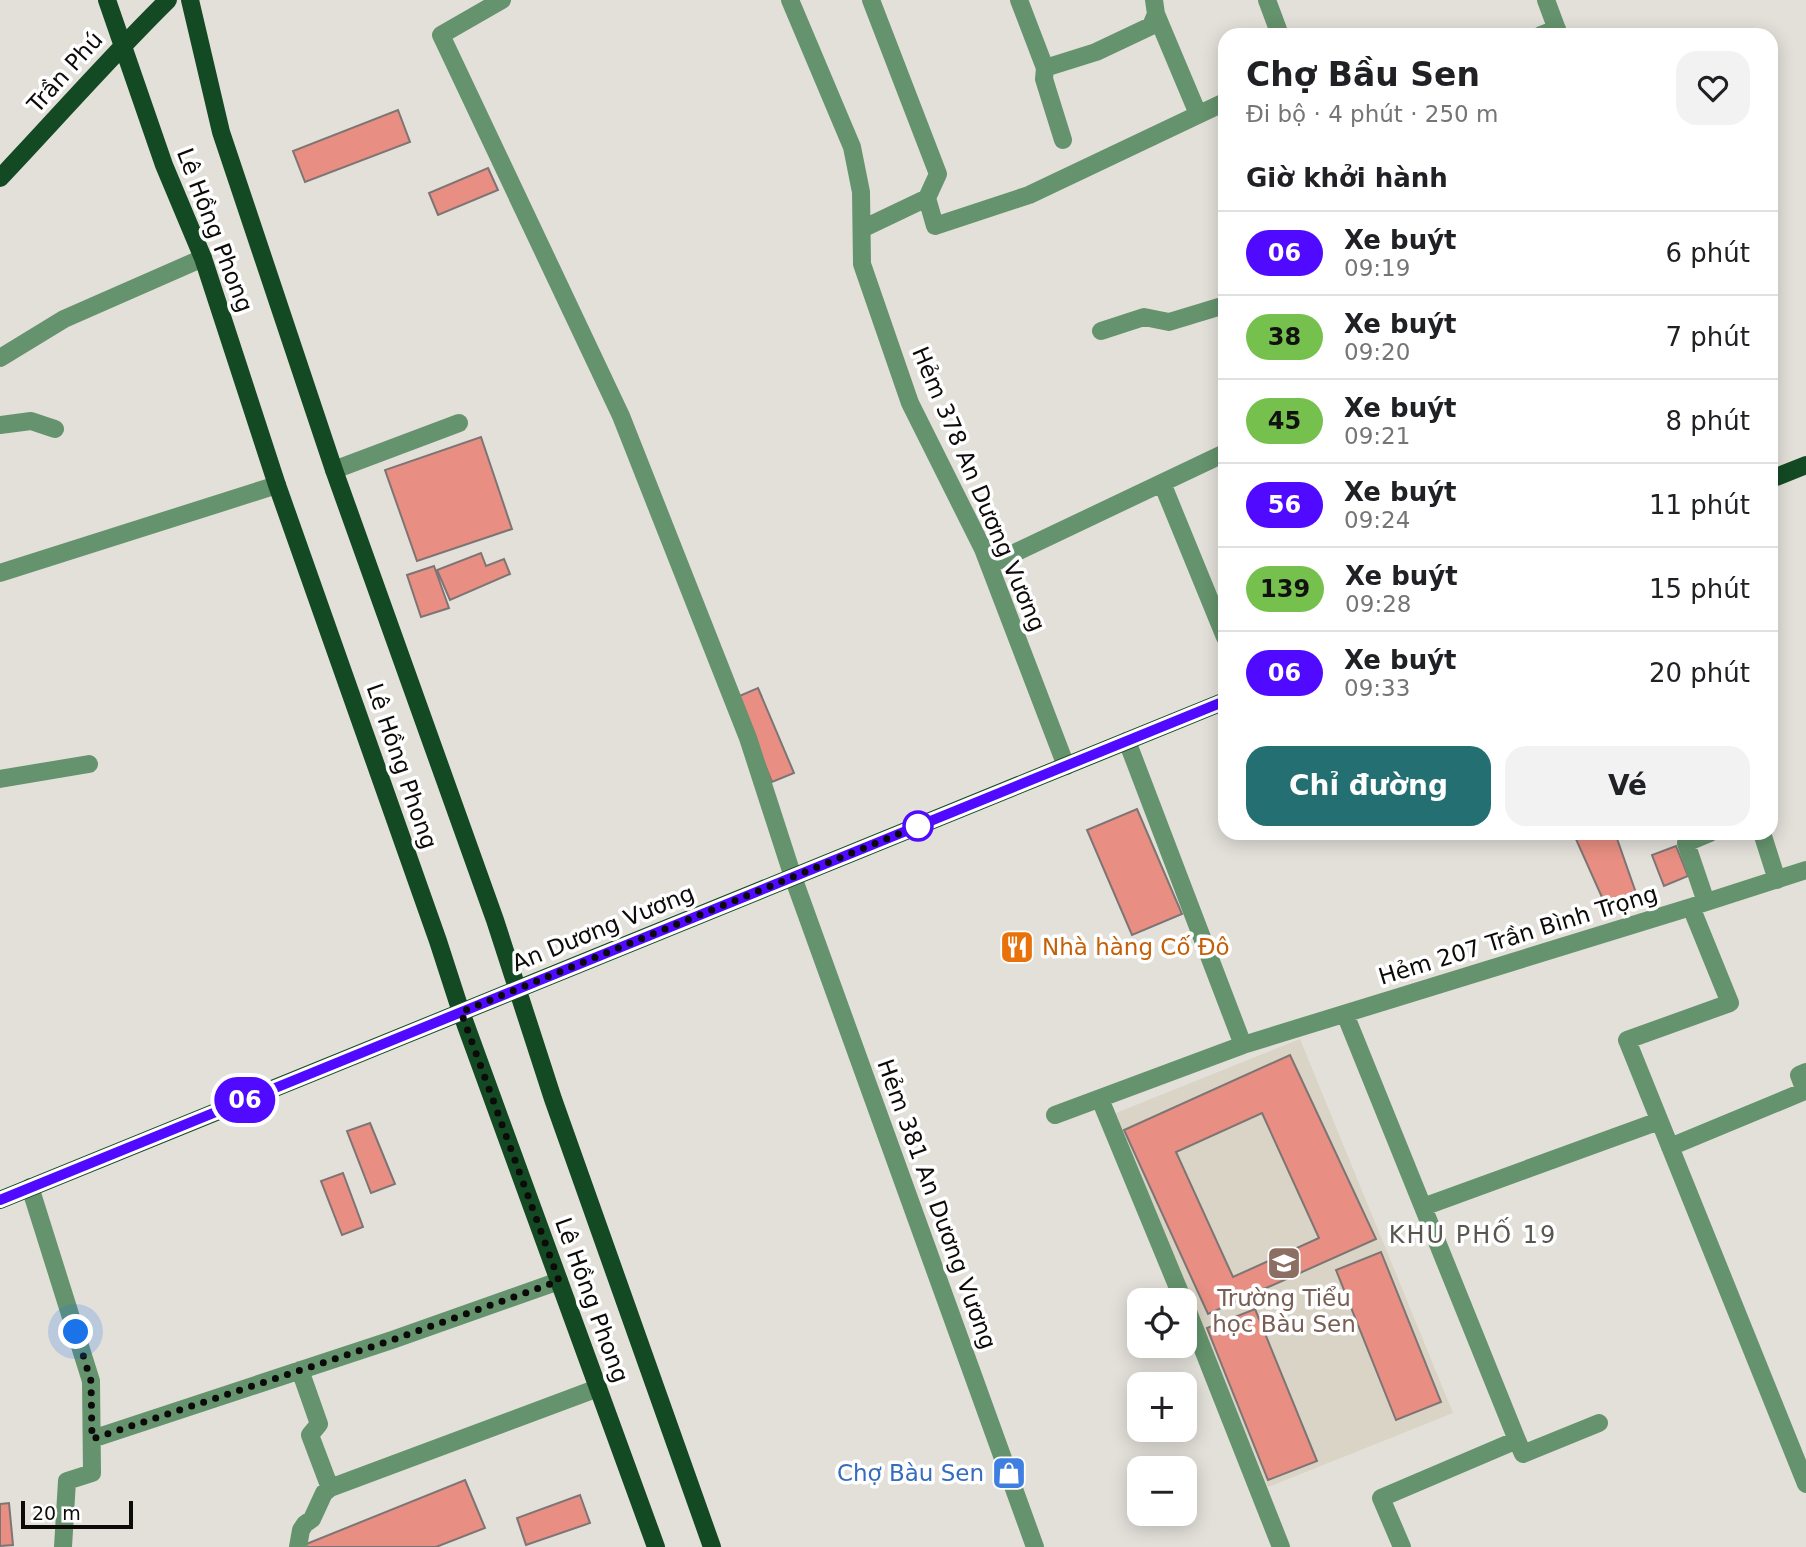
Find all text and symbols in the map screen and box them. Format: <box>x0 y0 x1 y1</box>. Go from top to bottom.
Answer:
street label: Trần Phú <box>22 26 108 118</box>
button: heart <box>1676 51 1750 125</box>
text: Chợ Bầu Sen <box>1246 55 1480 94</box>
text: Đi bộ · 4 phút · 250 m <box>1246 101 1498 127</box>
street label: Lê Hồng Phong <box>172 144 258 316</box>
text: Giờ khởi hành <box>1246 163 1448 193</box>
text: Xe buýt <box>1344 225 1457 255</box>
text: 6 phút <box>1666 238 1750 268</box>
text: 06 <box>1268 239 1301 267</box>
text: 09:19 <box>1344 255 1410 281</box>
text: Xe buýt <box>1344 309 1457 339</box>
text: 7 phút <box>1666 322 1750 352</box>
text: 38 <box>1268 323 1301 351</box>
text: 09:20 <box>1344 339 1410 365</box>
street label: Hẻm 378 An Dương Vương <box>907 343 1051 635</box>
text: Xe buýt <box>1344 393 1457 423</box>
text: 8 phút <box>1666 406 1750 436</box>
text: 45 <box>1268 407 1301 435</box>
text: 09:21 <box>1344 423 1410 449</box>
text: Xe buýt <box>1344 477 1457 507</box>
text: 11 phút <box>1649 490 1750 520</box>
text: 56 <box>1268 491 1301 519</box>
text: 09:24 <box>1344 507 1410 533</box>
text: Xe buýt <box>1345 561 1458 591</box>
text: 15 phút <box>1649 574 1750 604</box>
text: 139 <box>1260 575 1310 603</box>
text: 09:28 <box>1345 591 1411 617</box>
text: Xe buýt <box>1344 645 1457 675</box>
text: 20 phút <box>1649 658 1750 688</box>
text: 06 <box>1268 659 1301 687</box>
text: 09:33 <box>1344 675 1410 701</box>
street label: Lê Hồng Phong <box>361 680 443 852</box>
button: Chỉ đường <box>1246 746 1491 826</box>
button: Vé <box>1505 746 1750 826</box>
unlabelled marker <box>903 811 933 841</box>
street label: An Dương Vương <box>508 880 698 976</box>
street label: Hẻm 207 Trần Bình Trọng <box>1375 880 1661 990</box>
restaurant icon: Nhà hàng Cố Đô <box>998 928 1036 966</box>
place label: Nhà hàng Cố Đô <box>1042 934 1230 960</box>
street label: Hẻm 381 An Dương Vương <box>872 1056 1002 1352</box>
line badge: 06 <box>214 1077 276 1123</box>
text: 06 <box>228 1086 262 1114</box>
street label: Lê Hồng Phong <box>550 1214 634 1386</box>
district label: KHU PHỐ 19 <box>1389 1217 1557 1249</box>
school or university icon: Trường Tiểu học Bàu Sen <box>1265 1244 1303 1282</box>
place label: Trường Tiểu học Bàu Sen <box>1212 1285 1356 1337</box>
map controls <box>1127 1288 1197 1526</box>
button: locate <box>1127 1288 1197 1358</box>
your location <box>58 1314 93 1349</box>
button: + <box>1127 1372 1197 1442</box>
shop icon: Chợ Bàu Sen <box>990 1454 1028 1492</box>
button: − <box>1127 1456 1197 1526</box>
place label: Chợ Bàu Sen <box>837 1460 984 1486</box>
scale bar <box>21 1498 133 1530</box>
text: 20 m <box>32 1502 81 1524</box>

